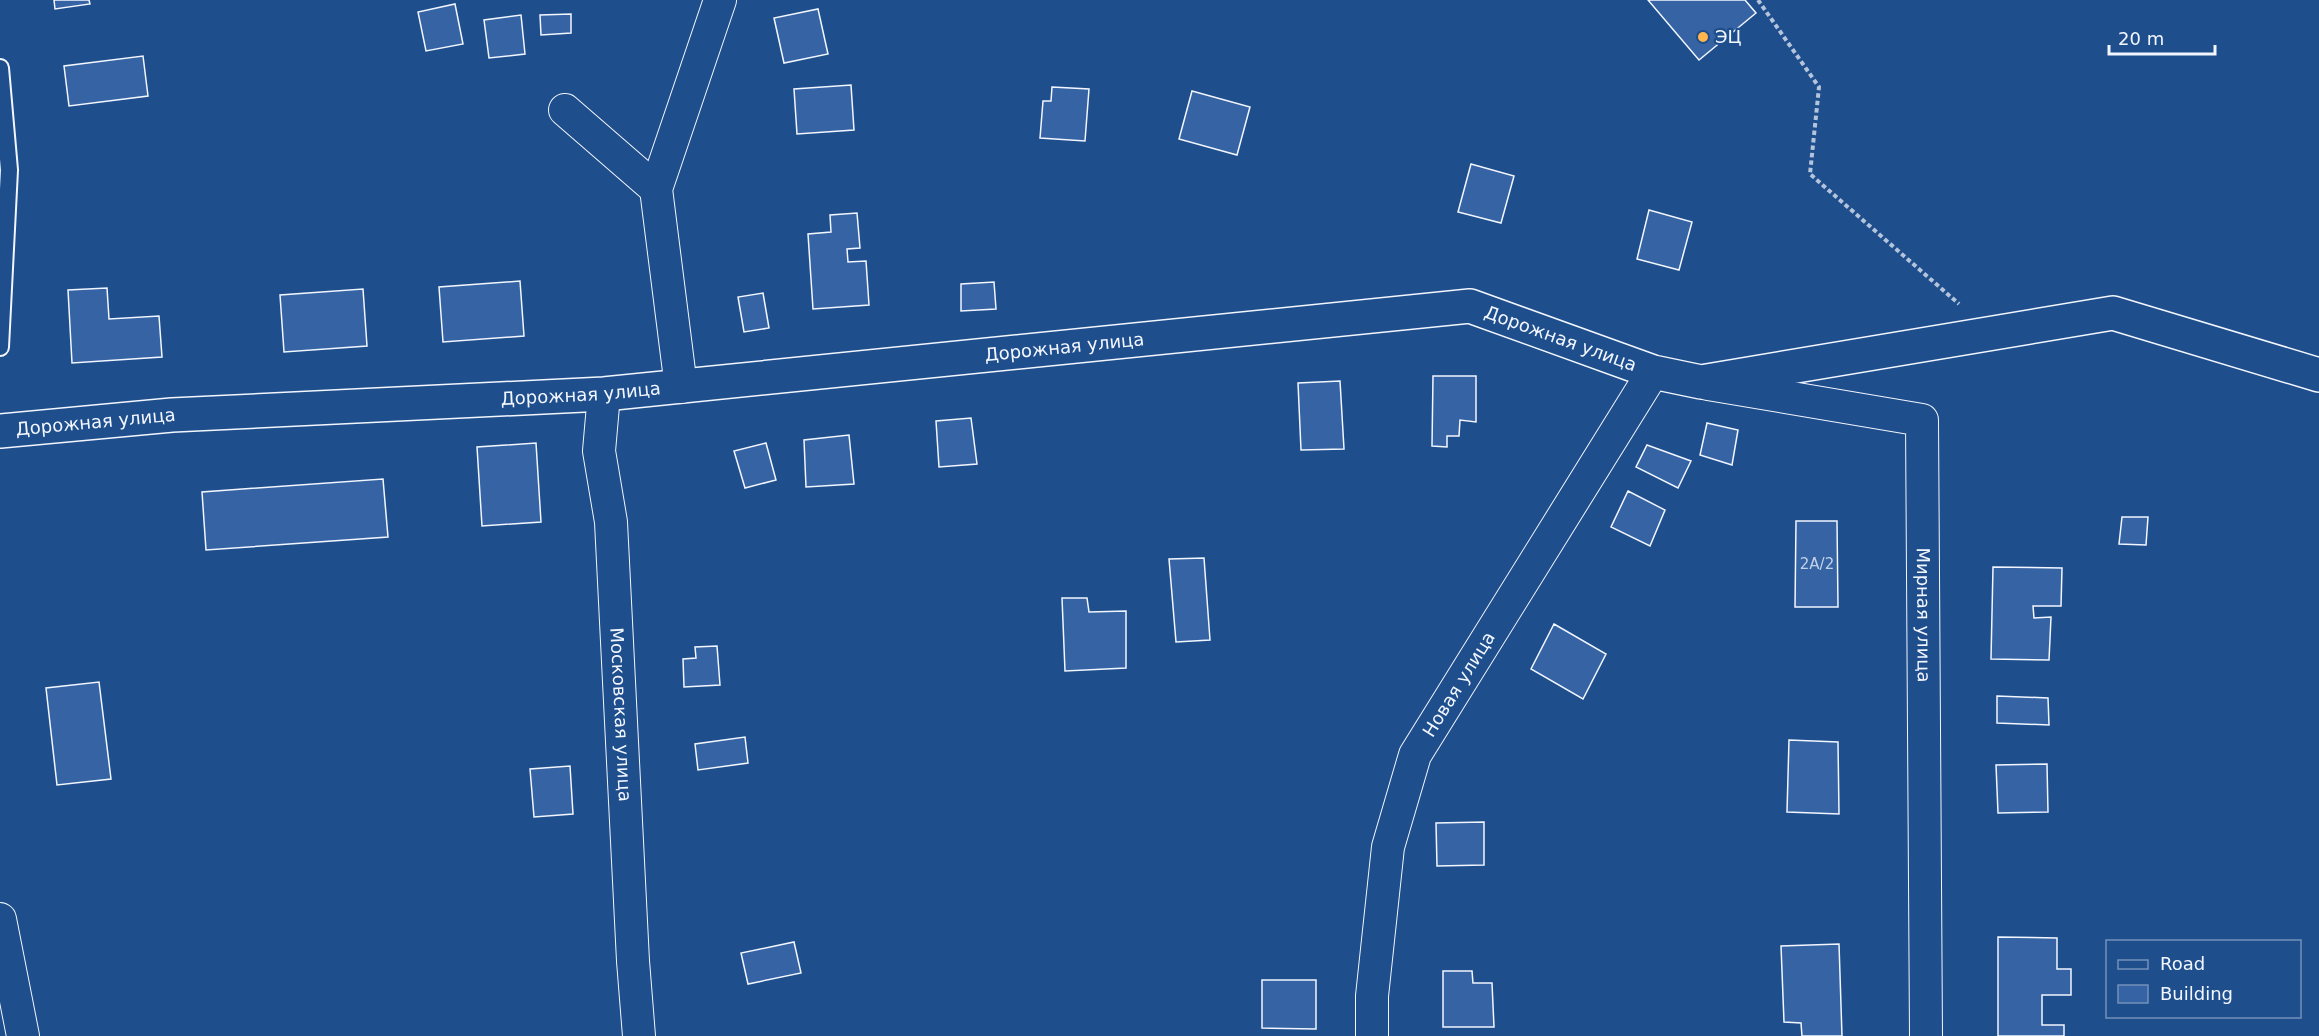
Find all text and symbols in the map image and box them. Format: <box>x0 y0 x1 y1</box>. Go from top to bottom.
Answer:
scale bar <box>2109 18 2216 56</box>
place label: ЭЦ <box>1715 26 1742 47</box>
text: 20 m <box>2118 28 2164 49</box>
marker: ЭЦ <box>1696 30 1710 44</box>
street label: Дорожная улица <box>1482 301 1640 375</box>
street label: Дорожная улица <box>984 328 1145 365</box>
street label: Дорожная улица <box>500 377 662 409</box>
street label: Дорожная улица <box>15 404 176 439</box>
street label: Мирная улица <box>1913 547 1935 683</box>
house number: 2А/2 <box>1800 555 1834 573</box>
street label: Московская улица <box>606 627 636 802</box>
street label: Новая улица <box>1418 628 1499 740</box>
legend <box>2106 940 2301 1018</box>
text: Road <box>2160 953 2205 974</box>
text: Building <box>2160 983 2233 1004</box>

